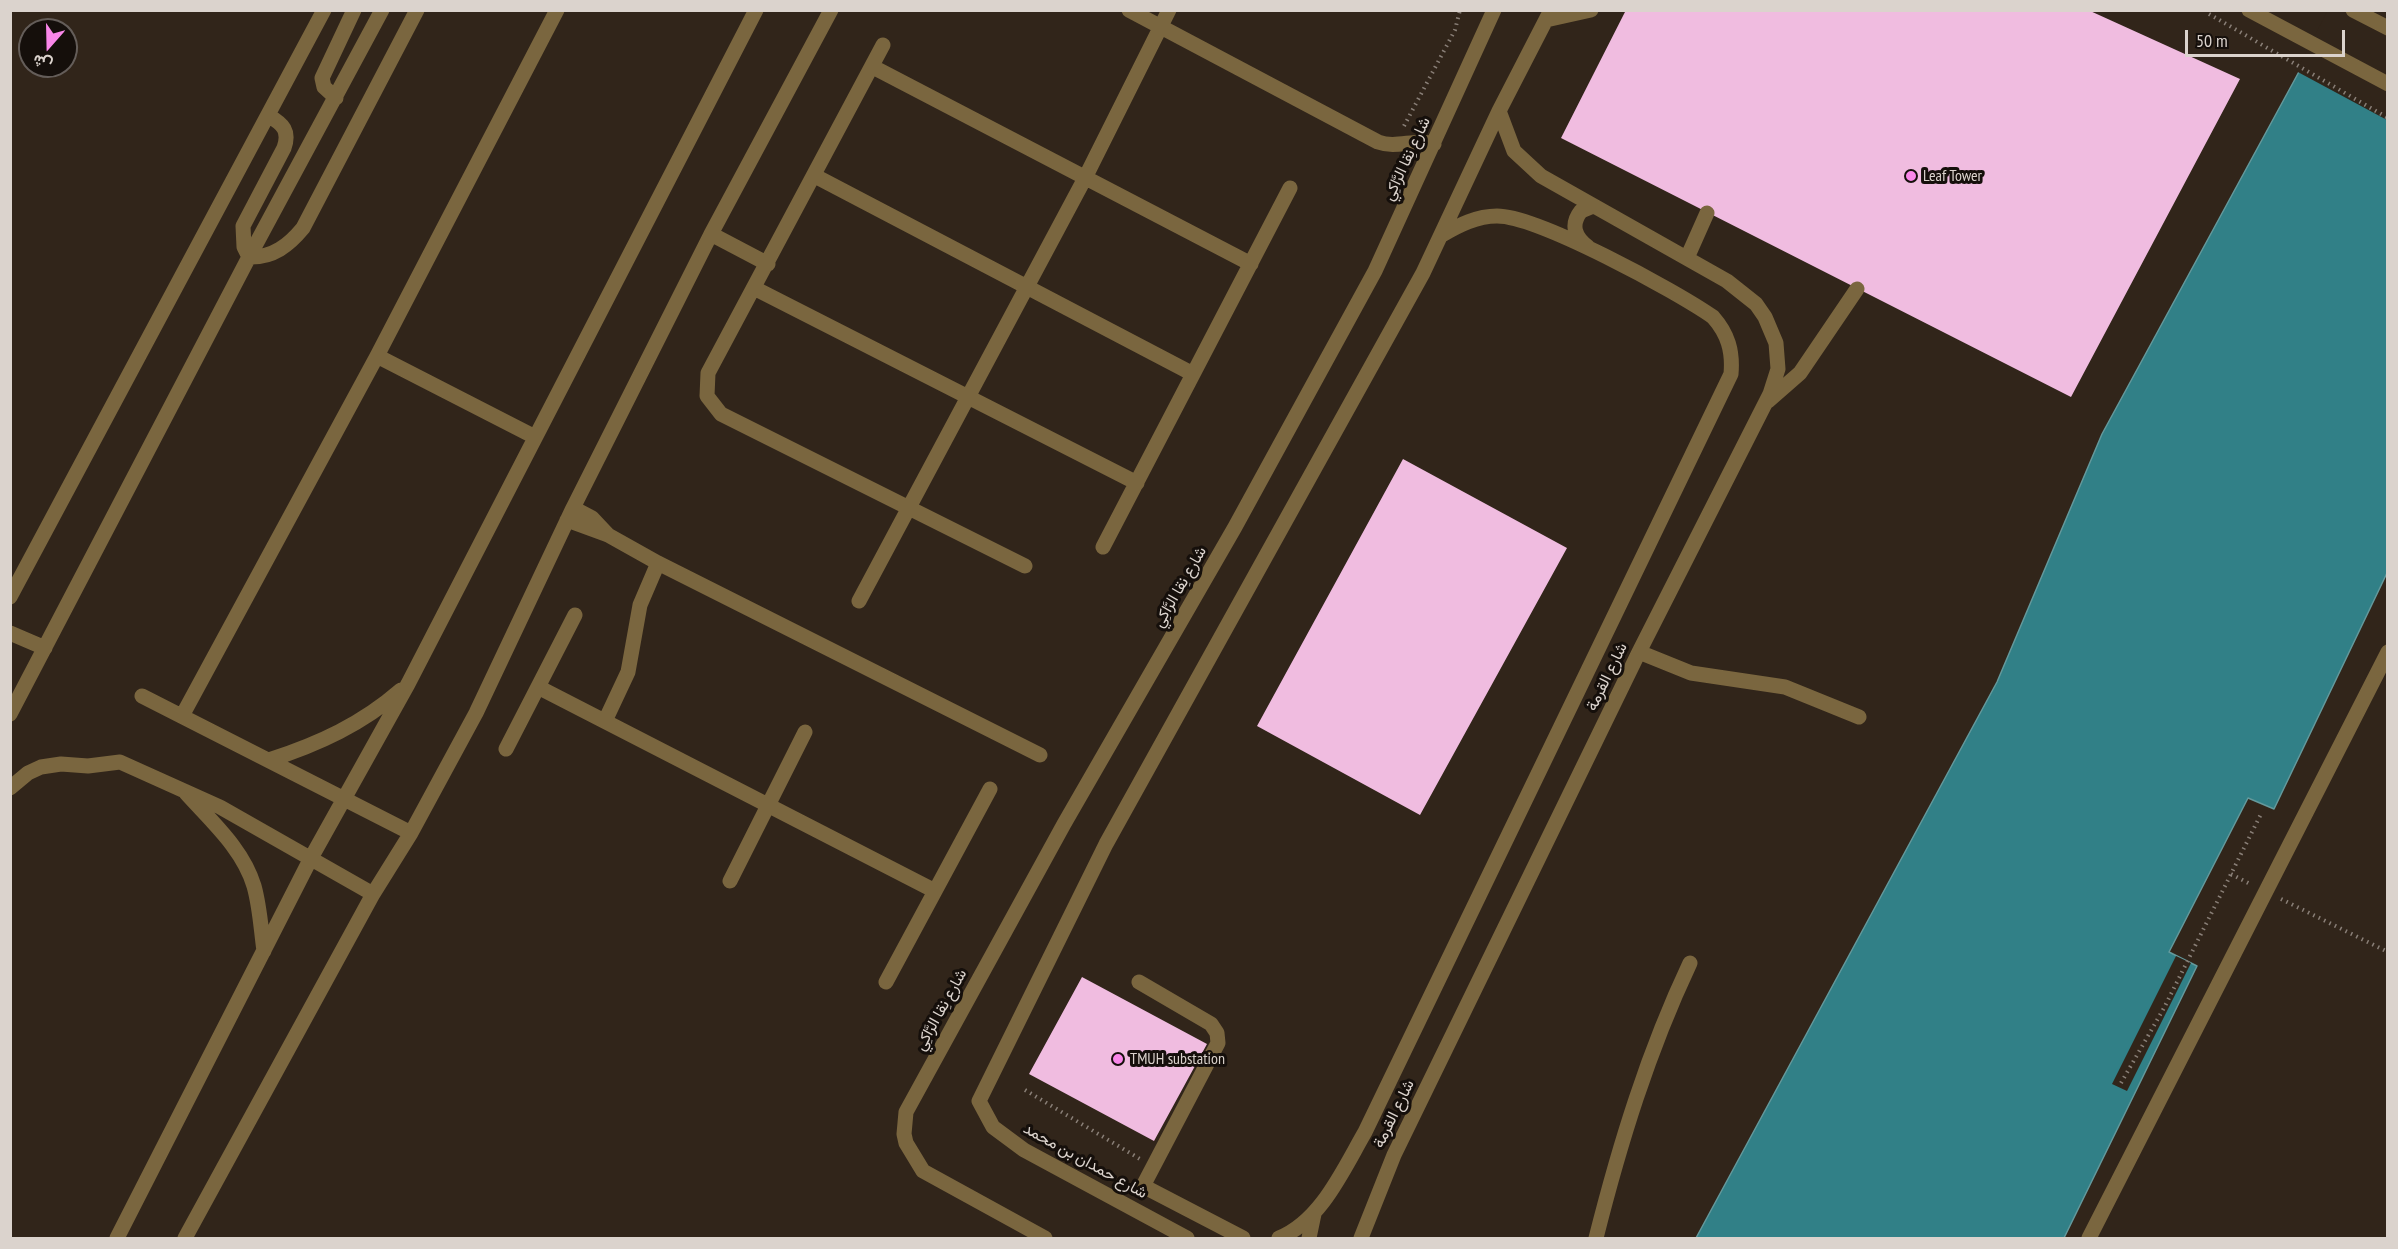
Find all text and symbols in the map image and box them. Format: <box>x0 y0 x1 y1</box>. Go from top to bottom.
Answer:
north arrow <box>18 18 78 78</box>
scale bar <box>2188 18 2348 56</box>
text: 50 m <box>2196 29 2228 52</box>
text: ش <box>30 50 55 76</box>
street label: شارع نِقا الرَّاكِي <box>1379 114 1435 204</box>
place label: Leaf Tower <box>1923 166 1982 186</box>
marker: Leaf Tower <box>1904 169 1918 183</box>
street label: شارع نِقا الرَّاكِي <box>1149 543 1211 631</box>
street label: شارع القرمة <box>1582 640 1632 714</box>
street label: شارع نِقا الرَّاكِي <box>911 966 971 1054</box>
place label: TMUH substation <box>1130 1049 1225 1069</box>
marker: TMUH substation <box>1111 1052 1125 1066</box>
street label: شارع القرمة <box>1369 1077 1419 1151</box>
street label: شارع حمدان بن محمد <box>1020 1119 1150 1203</box>

